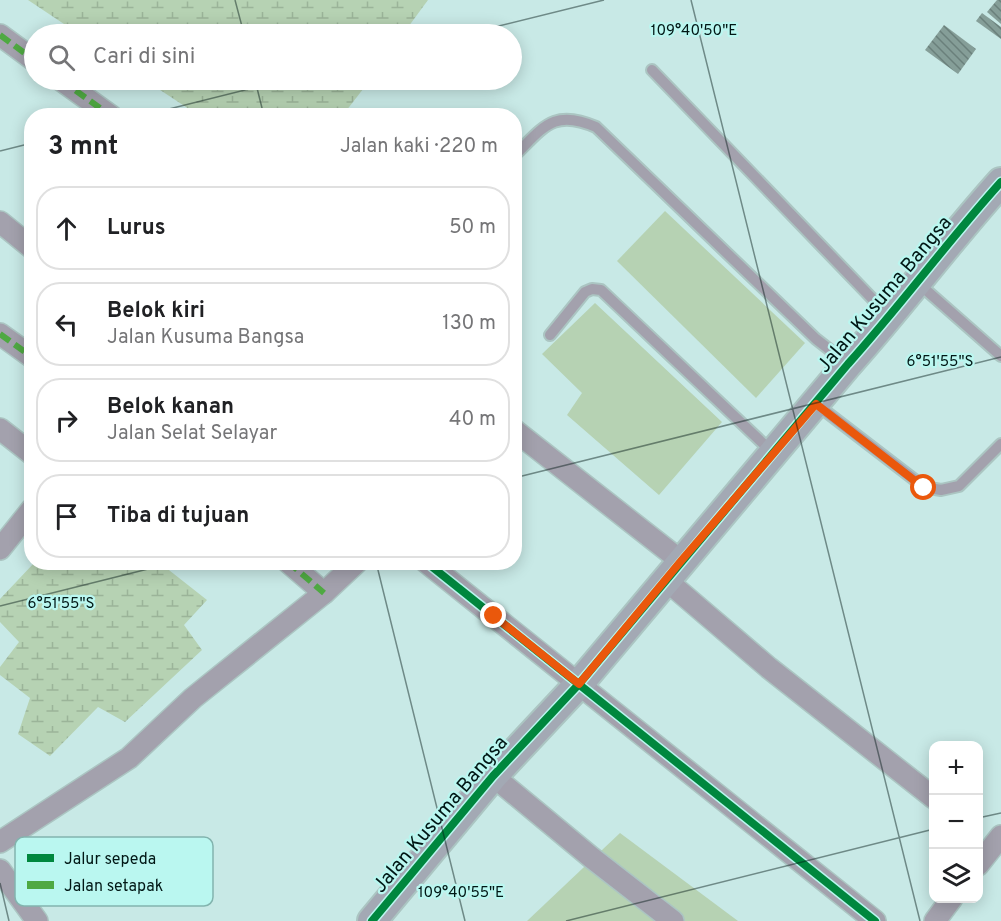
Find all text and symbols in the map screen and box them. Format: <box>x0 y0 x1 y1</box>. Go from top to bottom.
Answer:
text: 109°40'50"E <box>651 22 737 41</box>
search box <box>24 24 522 90</box>
icon: search <box>45 41 78 74</box>
text: Cari di sini <box>93 44 195 71</box>
text: 3 mnt <box>48 131 118 164</box>
text: Jalan kaki · 220 m <box>340 134 498 160</box>
street label: Jalan Kusuma Bangsa <box>812 211 958 379</box>
icon: ahead <box>50 212 83 245</box>
text: Lurus <box>107 215 166 242</box>
text: 50 m <box>449 215 496 241</box>
text: Belok kiri <box>107 298 205 325</box>
icon: left <box>50 308 83 341</box>
text: 130 m <box>442 311 496 337</box>
text: Jalan Kusuma Bangsa <box>107 325 304 351</box>
text: 6°51'55"S <box>907 353 973 372</box>
text: Belok kanan <box>107 394 234 421</box>
icon: right <box>50 404 83 437</box>
text: 40 m <box>449 407 496 433</box>
text: Jalan Selat Selayar <box>107 421 277 447</box>
route start <box>910 474 936 500</box>
icon: arrive <box>50 500 83 533</box>
text: Tiba di tujuan <box>107 503 249 530</box>
text: 6°51'55"S <box>28 595 94 614</box>
route end <box>480 602 506 628</box>
street label: Jalan Kusuma Bangsa <box>368 731 514 899</box>
map controls <box>929 741 983 903</box>
button: + <box>929 741 983 795</box>
button: − <box>929 795 983 849</box>
legend <box>15 837 213 906</box>
button: layers <box>929 849 983 903</box>
text: Jalur sepeda <box>64 850 156 870</box>
text: Jalan setapak <box>64 877 163 897</box>
text: 109°40'55"E <box>418 884 504 903</box>

